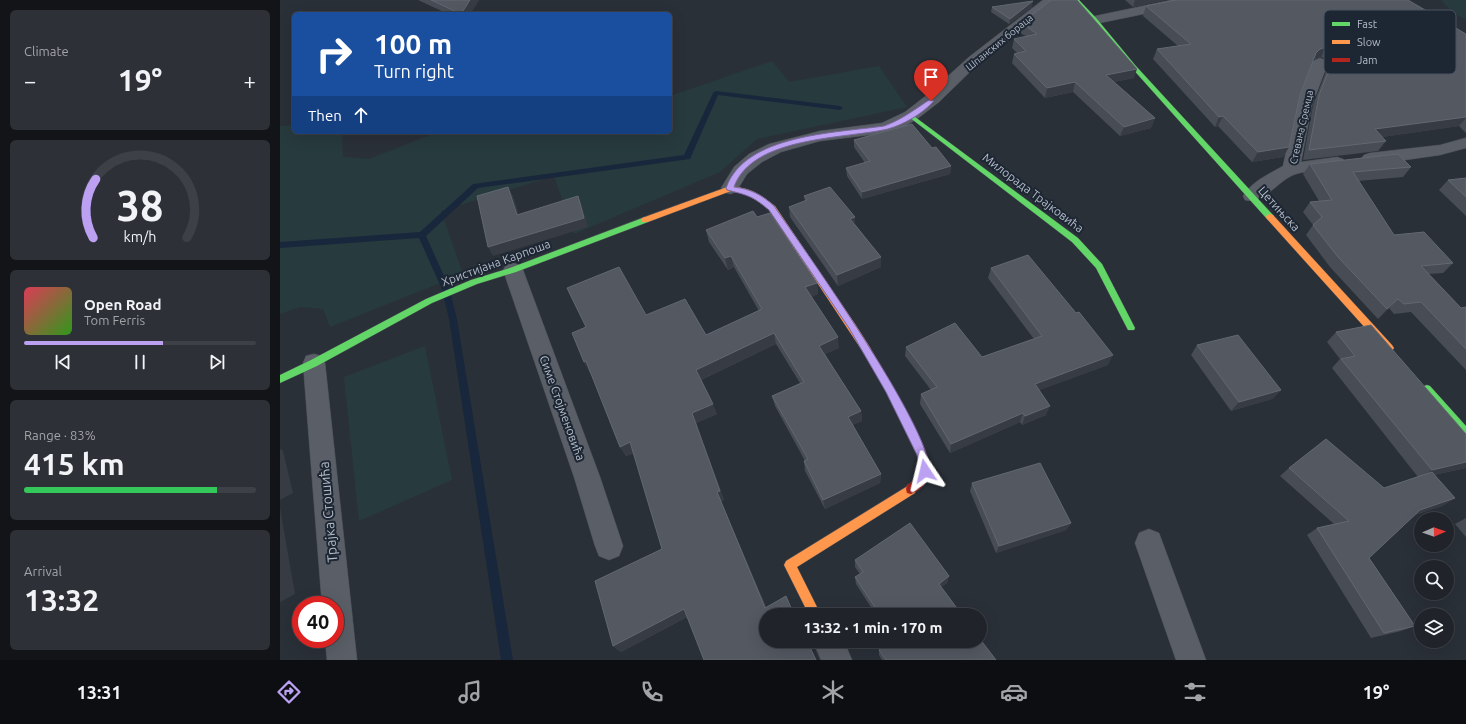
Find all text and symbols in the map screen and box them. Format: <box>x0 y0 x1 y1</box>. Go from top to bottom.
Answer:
legend <box>1324 10 1456 74</box>
street label: Шпанских бораца <box>964 12 1035 73</box>
text: Fast <box>1357 18 1378 30</box>
icon: right <box>308 28 360 80</box>
text: 100 m <box>374 28 452 59</box>
text: Slow <box>1357 36 1381 48</box>
text: Climate <box>24 44 69 58</box>
text: Jam <box>1357 54 1378 66</box>
pin <box>914 60 948 101</box>
text: Turn right <box>374 61 454 81</box>
text: 19° <box>118 63 162 97</box>
icon: arrive <box>920 66 942 88</box>
text: − <box>24 68 36 93</box>
text: + <box>244 68 256 93</box>
street label: Стевана Сремца <box>1288 89 1315 165</box>
icon: ahead <box>350 104 372 126</box>
text: Then <box>308 107 342 124</box>
street label: Милорада Трајковића <box>980 150 1086 235</box>
text: 38 <box>117 182 163 229</box>
street label: Цетињска <box>1256 184 1303 234</box>
text: km/h <box>124 229 156 245</box>
street label: Христијана Карпоша <box>440 237 552 288</box>
text: Open Road <box>84 296 161 313</box>
text: Tom Ferris <box>84 313 145 327</box>
icon: previous <box>52 351 74 373</box>
icon: pause <box>129 351 151 373</box>
icon: next <box>206 351 228 373</box>
street label: Симе Стојменовића <box>537 353 588 462</box>
text: Range · 83% <box>24 428 96 442</box>
text: 415 km <box>24 447 125 481</box>
position arrow <box>904 450 946 492</box>
street label: Трајка Стошића <box>316 461 340 563</box>
north arrow <box>1414 512 1454 552</box>
map controls <box>1414 512 1454 648</box>
button: search <box>1414 560 1454 600</box>
text: Arrival <box>24 564 62 578</box>
text: 13:32 <box>24 583 99 617</box>
speed limit sign: 40 <box>292 596 344 648</box>
button: layers <box>1414 608 1454 648</box>
text: 13:32 · 1 min · 170 m <box>804 619 942 636</box>
icon: directions <box>275 678 303 706</box>
icon: music <box>456 678 484 706</box>
icon: phone <box>638 678 666 706</box>
icon: climate <box>819 678 847 706</box>
icon: car <box>1000 678 1028 706</box>
icon: filters <box>1181 678 1209 706</box>
text: 13:31 <box>77 682 122 702</box>
text: 19° <box>1363 682 1389 702</box>

